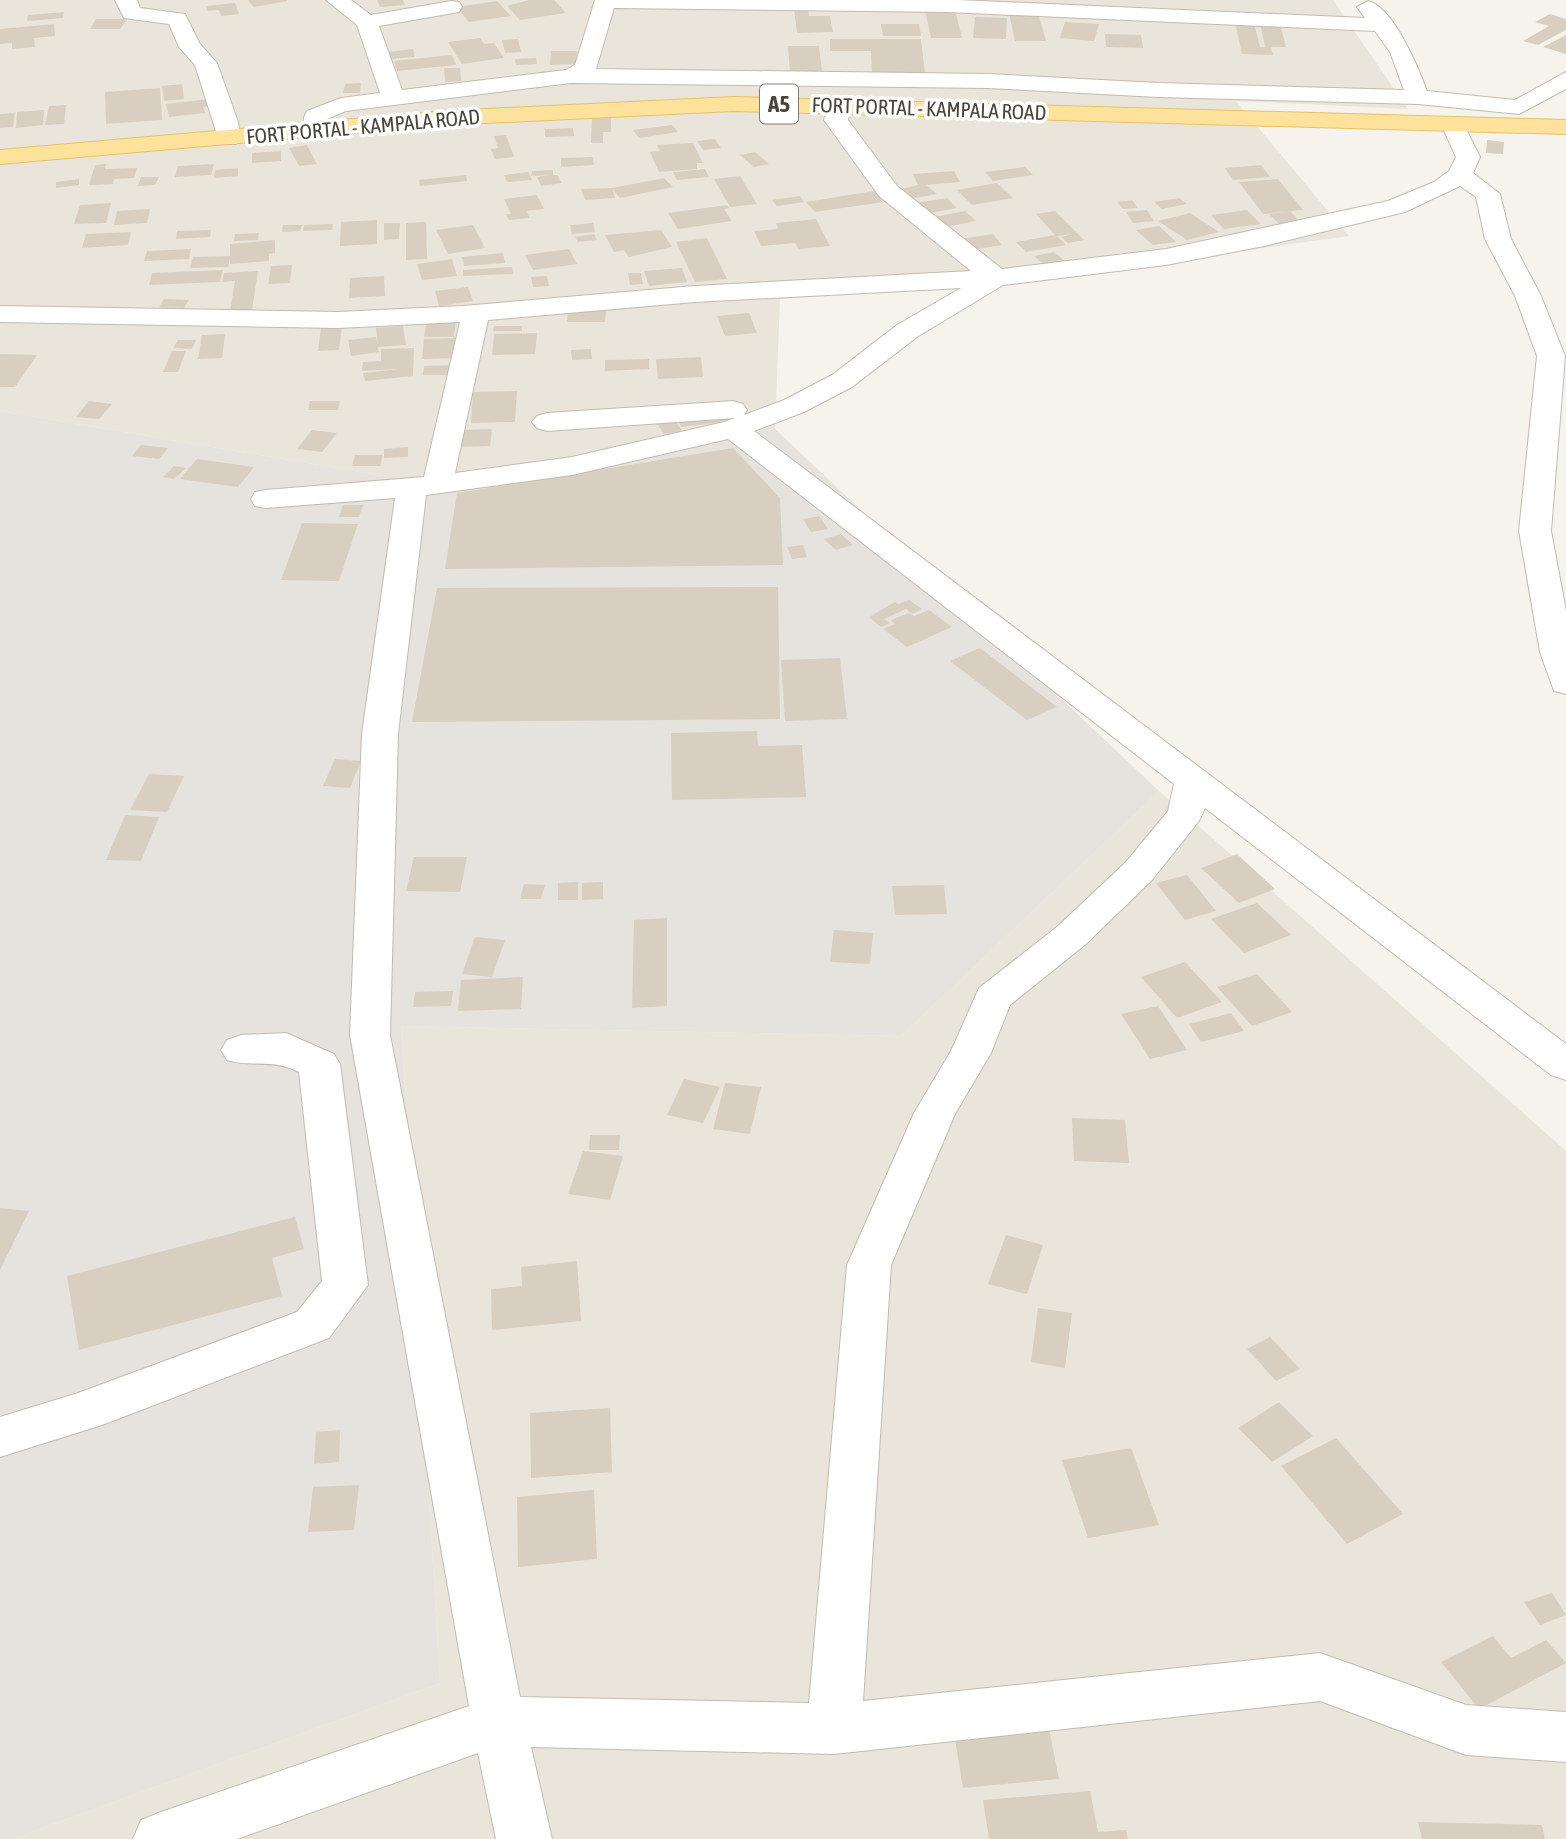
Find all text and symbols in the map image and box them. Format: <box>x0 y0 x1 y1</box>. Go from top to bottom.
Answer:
road number: A5 <box>760 85 798 124</box>
street label: FORT PORTAL - KAMPALA ROAD <box>811 92 1047 124</box>
street label: FORT PORTAL - KAMPALA ROAD <box>245 104 481 148</box>

